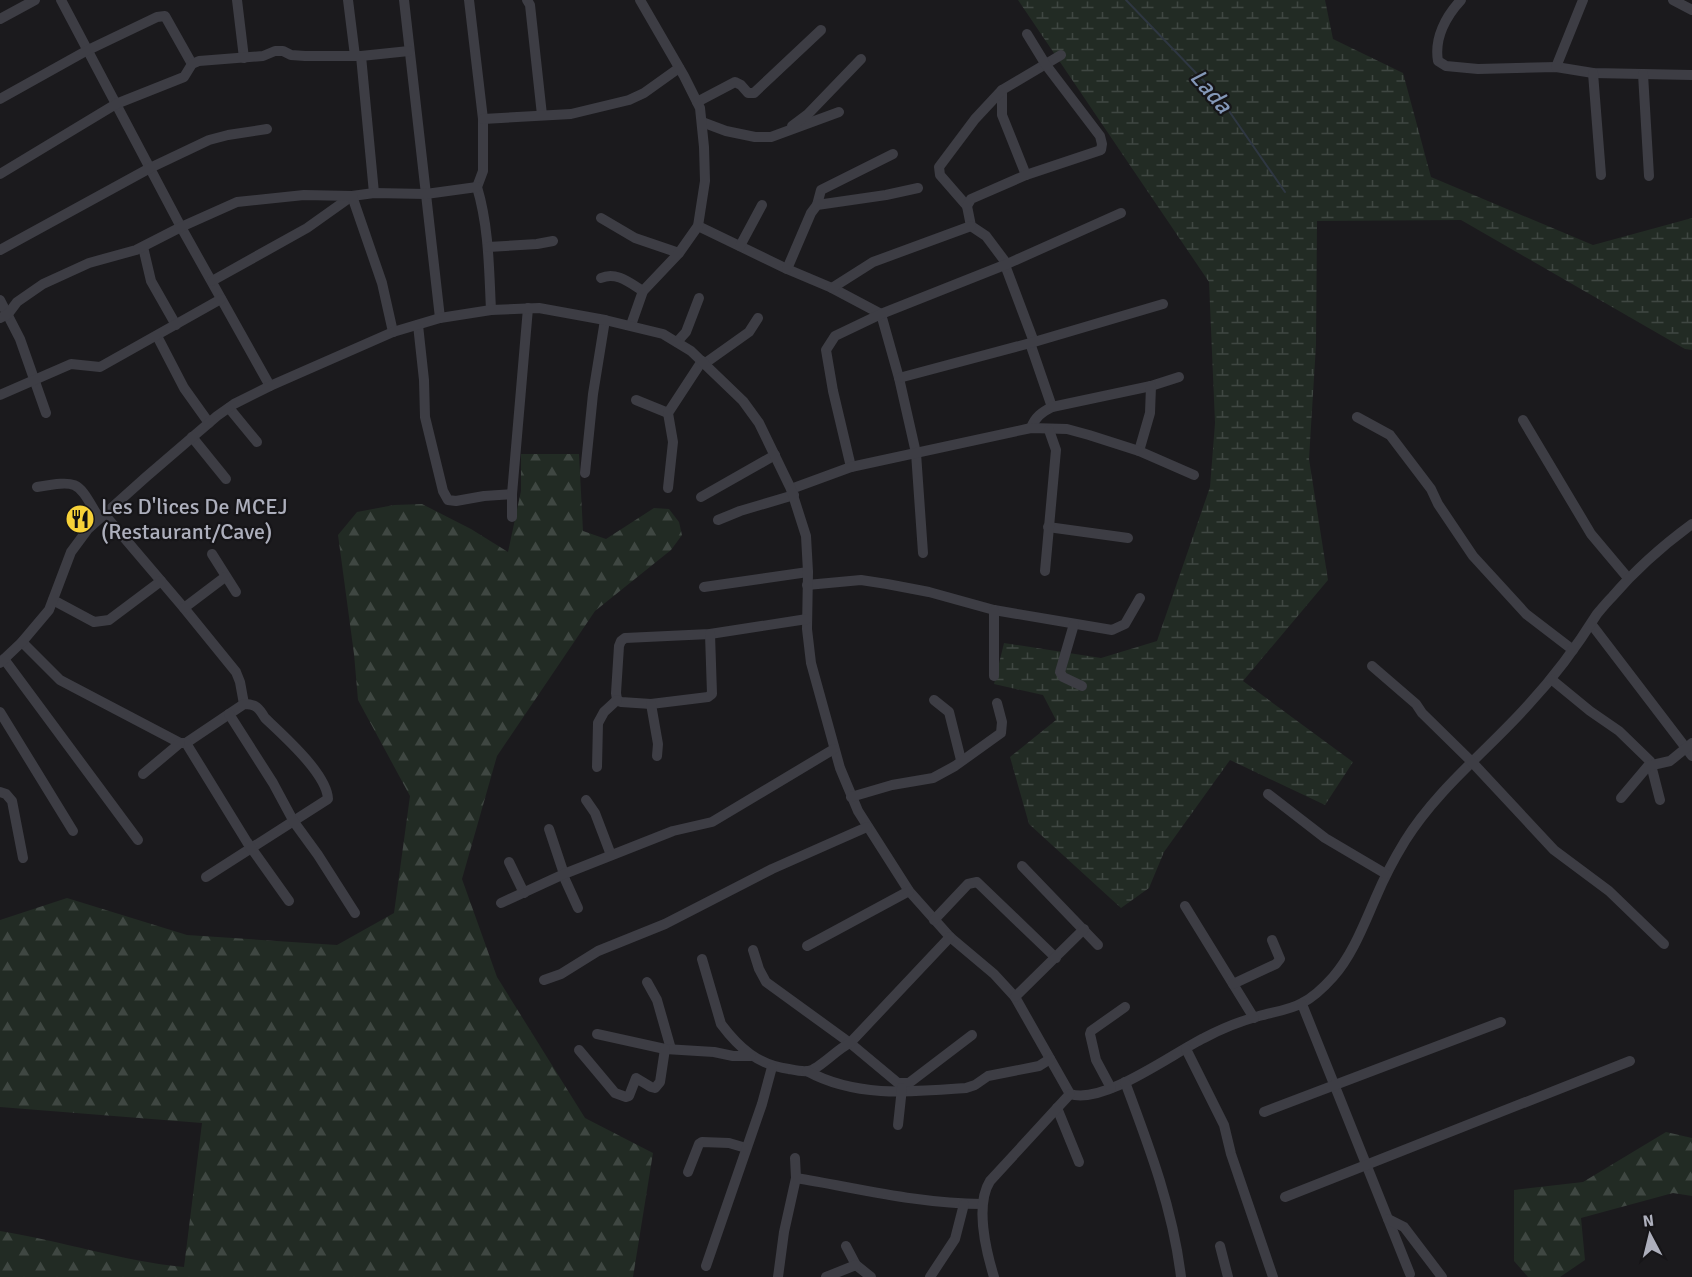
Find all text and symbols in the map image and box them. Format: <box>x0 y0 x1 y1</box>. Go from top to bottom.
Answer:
water label: Lada <box>1184 63 1239 120</box>
place label: Les D'lices De MCEJ (Restaurant/Cave) <box>101 493 288 545</box>
restaurant icon: Les D'lices De MCEJ (Restaurant/Cave) <box>64 503 96 535</box>
north arrow <box>1620 1205 1680 1265</box>
text: N <box>1642 1211 1655 1232</box>

